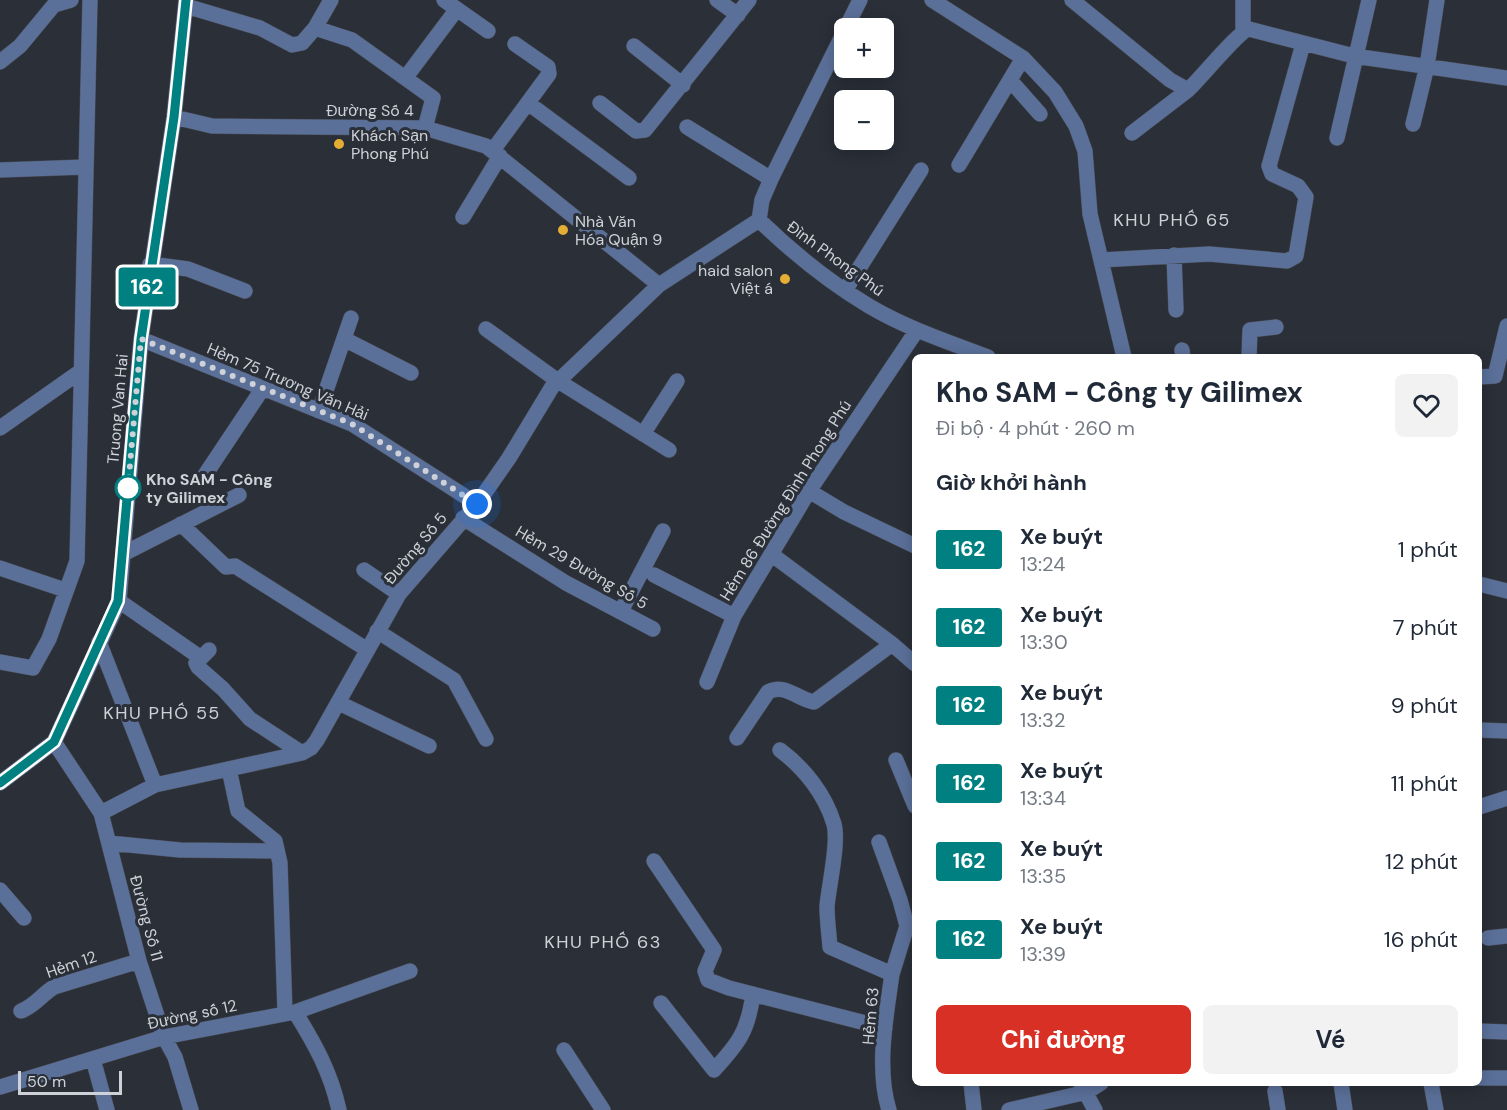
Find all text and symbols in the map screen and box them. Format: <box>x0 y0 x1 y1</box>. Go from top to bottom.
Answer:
map controls <box>834 18 894 150</box>
button: + <box>834 18 894 78</box>
button: − <box>834 90 894 150</box>
street label: Đường Số 4 <box>326 100 414 121</box>
place label: Khách Sạn Phong Phú <box>351 125 429 164</box>
marker: Khách Sạn Phong Phú <box>332 137 346 151</box>
district label: KHU PHỐ 65 <box>1113 208 1231 232</box>
place label: Nhà Văn Hóa Quận 9 <box>575 211 662 250</box>
street label: Đình Phong Phú <box>783 216 889 301</box>
marker: Nhà Văn Hóa Quận 9 <box>556 223 570 237</box>
place label: haid salon Việt á <box>698 260 773 299</box>
line badge: 162 <box>112 268 182 306</box>
marker: haid salon Việt á <box>778 272 792 286</box>
text: 162 <box>131 273 163 301</box>
street label: Hẻm 75 Trương Văn Hải <box>204 338 372 425</box>
street label: Truong Van Hai <box>102 353 133 465</box>
text: Kho SAM - Công ty Gilimex <box>936 374 1303 411</box>
button: heart <box>1395 374 1458 437</box>
street label: Hẻm 86 Đường Đình Phong Phú <box>715 396 856 605</box>
text: Đi bộ · 4 phút · 260 m <box>936 415 1135 441</box>
text: Giờ khởi hành <box>936 468 1087 497</box>
place label: Kho SAM - Công ty Gilimex <box>146 469 273 508</box>
marker: Kho SAM - Công ty Gilimex <box>115 475 141 501</box>
your location <box>462 489 492 519</box>
street label: Đường Số 5 <box>379 508 452 589</box>
street label: Hẻm 29 Đường Số 5 <box>512 521 652 614</box>
text: Xe buýt <box>1020 522 1103 551</box>
text: 162 <box>953 535 985 563</box>
text: 1 phút <box>1398 535 1458 564</box>
text: 13:24 <box>1020 551 1065 577</box>
text: Xe buýt <box>1020 600 1103 629</box>
text: 162 <box>953 613 985 641</box>
text: 7 phút <box>1393 613 1458 642</box>
text: 13:30 <box>1020 629 1068 655</box>
text: Xe buýt <box>1020 678 1103 707</box>
text: 162 <box>953 691 985 719</box>
text: 9 phút <box>1391 691 1458 720</box>
district label: KHU PHỐ 55 <box>103 701 221 725</box>
text: 13:32 <box>1020 707 1065 733</box>
text: Xe buýt <box>1020 756 1103 785</box>
text: 162 <box>953 769 985 797</box>
text: 11 phút <box>1391 769 1458 798</box>
text: 13:34 <box>1020 785 1066 811</box>
text: Xe buýt <box>1020 834 1103 863</box>
text: 162 <box>953 847 985 875</box>
text: 12 phút <box>1385 847 1458 876</box>
text: 13:35 <box>1020 863 1066 889</box>
street label: Đường Số 11 <box>125 873 168 963</box>
text: Xe buýt <box>1020 912 1103 941</box>
text: 162 <box>953 925 985 953</box>
text: 16 phút <box>1384 925 1458 954</box>
district label: KHU PHỐ 63 <box>544 930 662 954</box>
text: 13:39 <box>1020 941 1066 967</box>
street label: Hẻm 12 <box>43 946 99 983</box>
street label: Hẻm 63 <box>858 986 883 1046</box>
street label: Đường số 12 <box>145 995 239 1034</box>
button: Chỉ đường <box>936 1005 1191 1074</box>
button: Vé <box>1203 1005 1458 1074</box>
scale bar <box>18 1068 122 1096</box>
text: 50 m <box>27 1071 66 1092</box>

